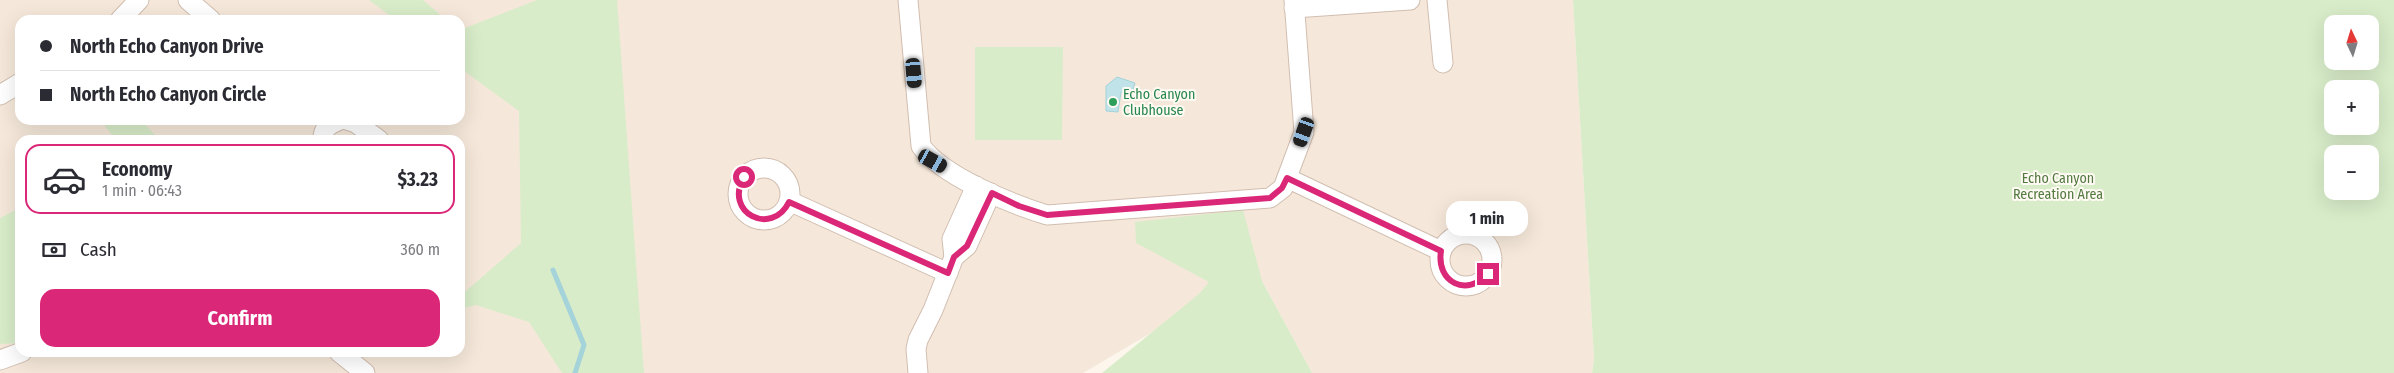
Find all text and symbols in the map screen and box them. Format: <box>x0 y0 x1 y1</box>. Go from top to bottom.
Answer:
north arrow <box>2324 15 2379 70</box>
map controls <box>2324 15 2379 200</box>
text: North Echo Canyon Drive <box>70 35 264 58</box>
car <box>905 57 922 89</box>
button: + <box>2324 80 2379 135</box>
text: North Echo Canyon Circle <box>70 83 266 106</box>
place label: Echo Canyon Clubhouse <box>1123 86 1195 119</box>
marker: Echo Canyon Clubhouse <box>1107 96 1119 108</box>
car <box>1291 115 1316 149</box>
button: − <box>2324 145 2379 200</box>
car <box>916 147 949 175</box>
icon: car <box>42 157 87 202</box>
text: Economy <box>102 158 172 181</box>
route start <box>733 166 755 188</box>
text: $3.23 <box>397 168 438 191</box>
park label: Echo Canyon Recreation Area <box>2013 170 2103 203</box>
text: 1 min · 06:43 <box>102 181 182 200</box>
callout: 1 min <box>1447 202 1529 236</box>
text: 1 min <box>1470 209 1504 228</box>
icon: cash <box>40 236 68 264</box>
text: Cash <box>80 238 117 261</box>
text: 360 m <box>400 240 440 259</box>
route end <box>1477 263 1499 285</box>
button: Confirm <box>40 289 440 347</box>

